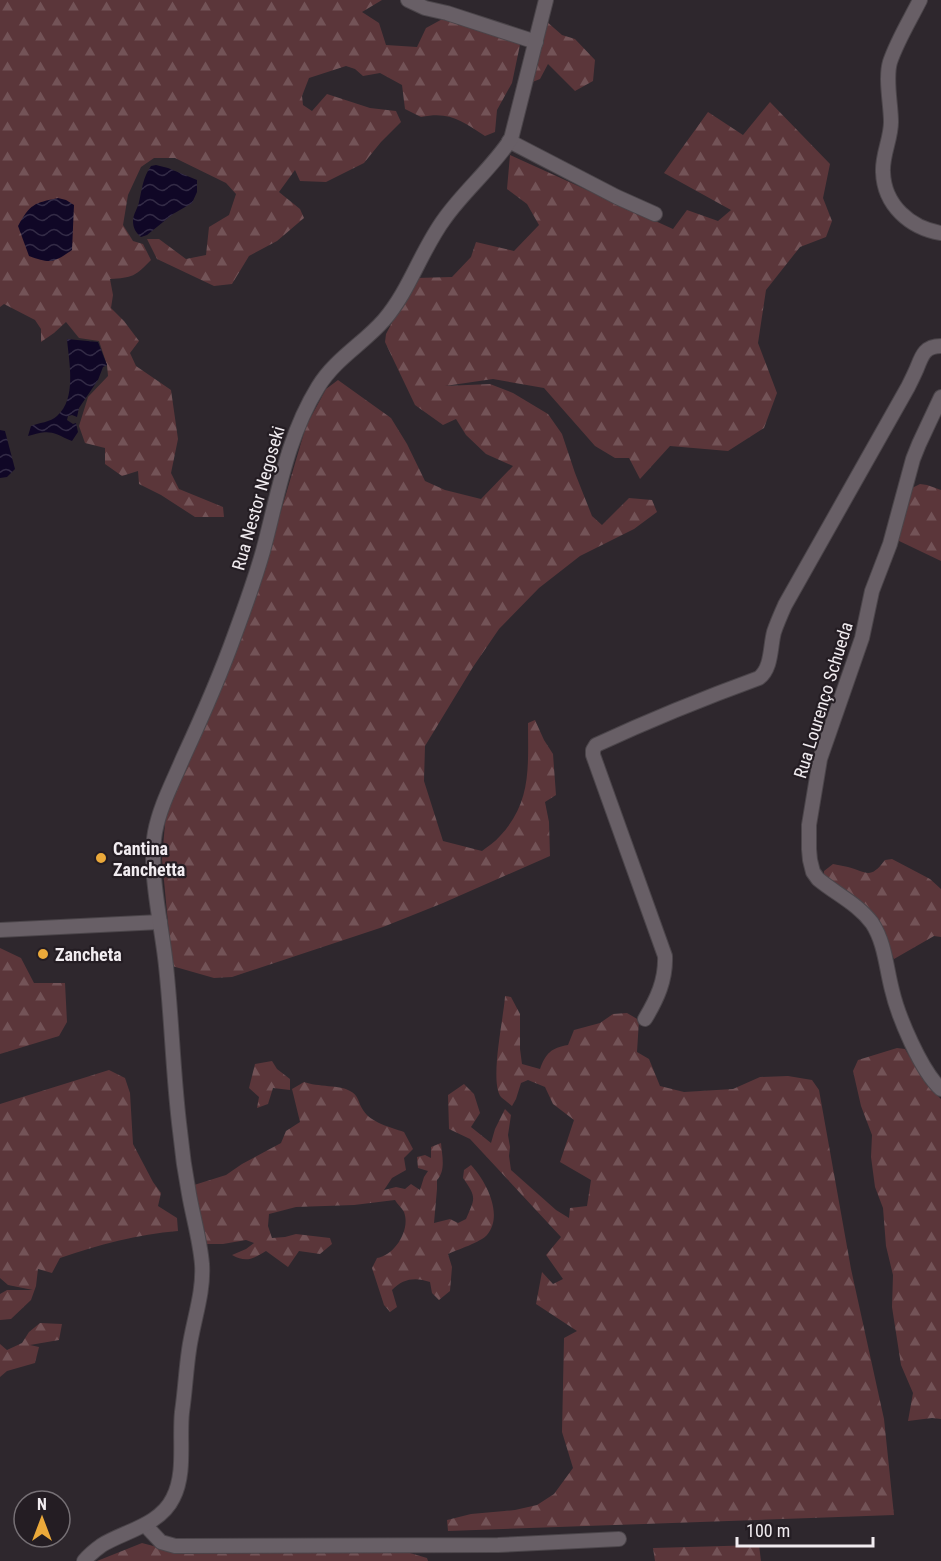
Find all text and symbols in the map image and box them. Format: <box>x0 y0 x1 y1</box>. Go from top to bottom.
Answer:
street label: Rua Nestor Negoseki <box>227 423 289 573</box>
street label: Rua Lourenço Schueda <box>789 619 857 781</box>
place label: Cantina Zanchetta <box>113 838 185 880</box>
marker: Cantina Zanchetta <box>94 851 108 865</box>
place label: Zancheta <box>55 944 122 965</box>
marker: Zancheta <box>36 947 50 961</box>
north arrow <box>12 1489 72 1549</box>
text: N <box>37 1495 47 1514</box>
scale bar <box>737 1510 874 1548</box>
text: 100 m <box>746 1520 790 1541</box>

